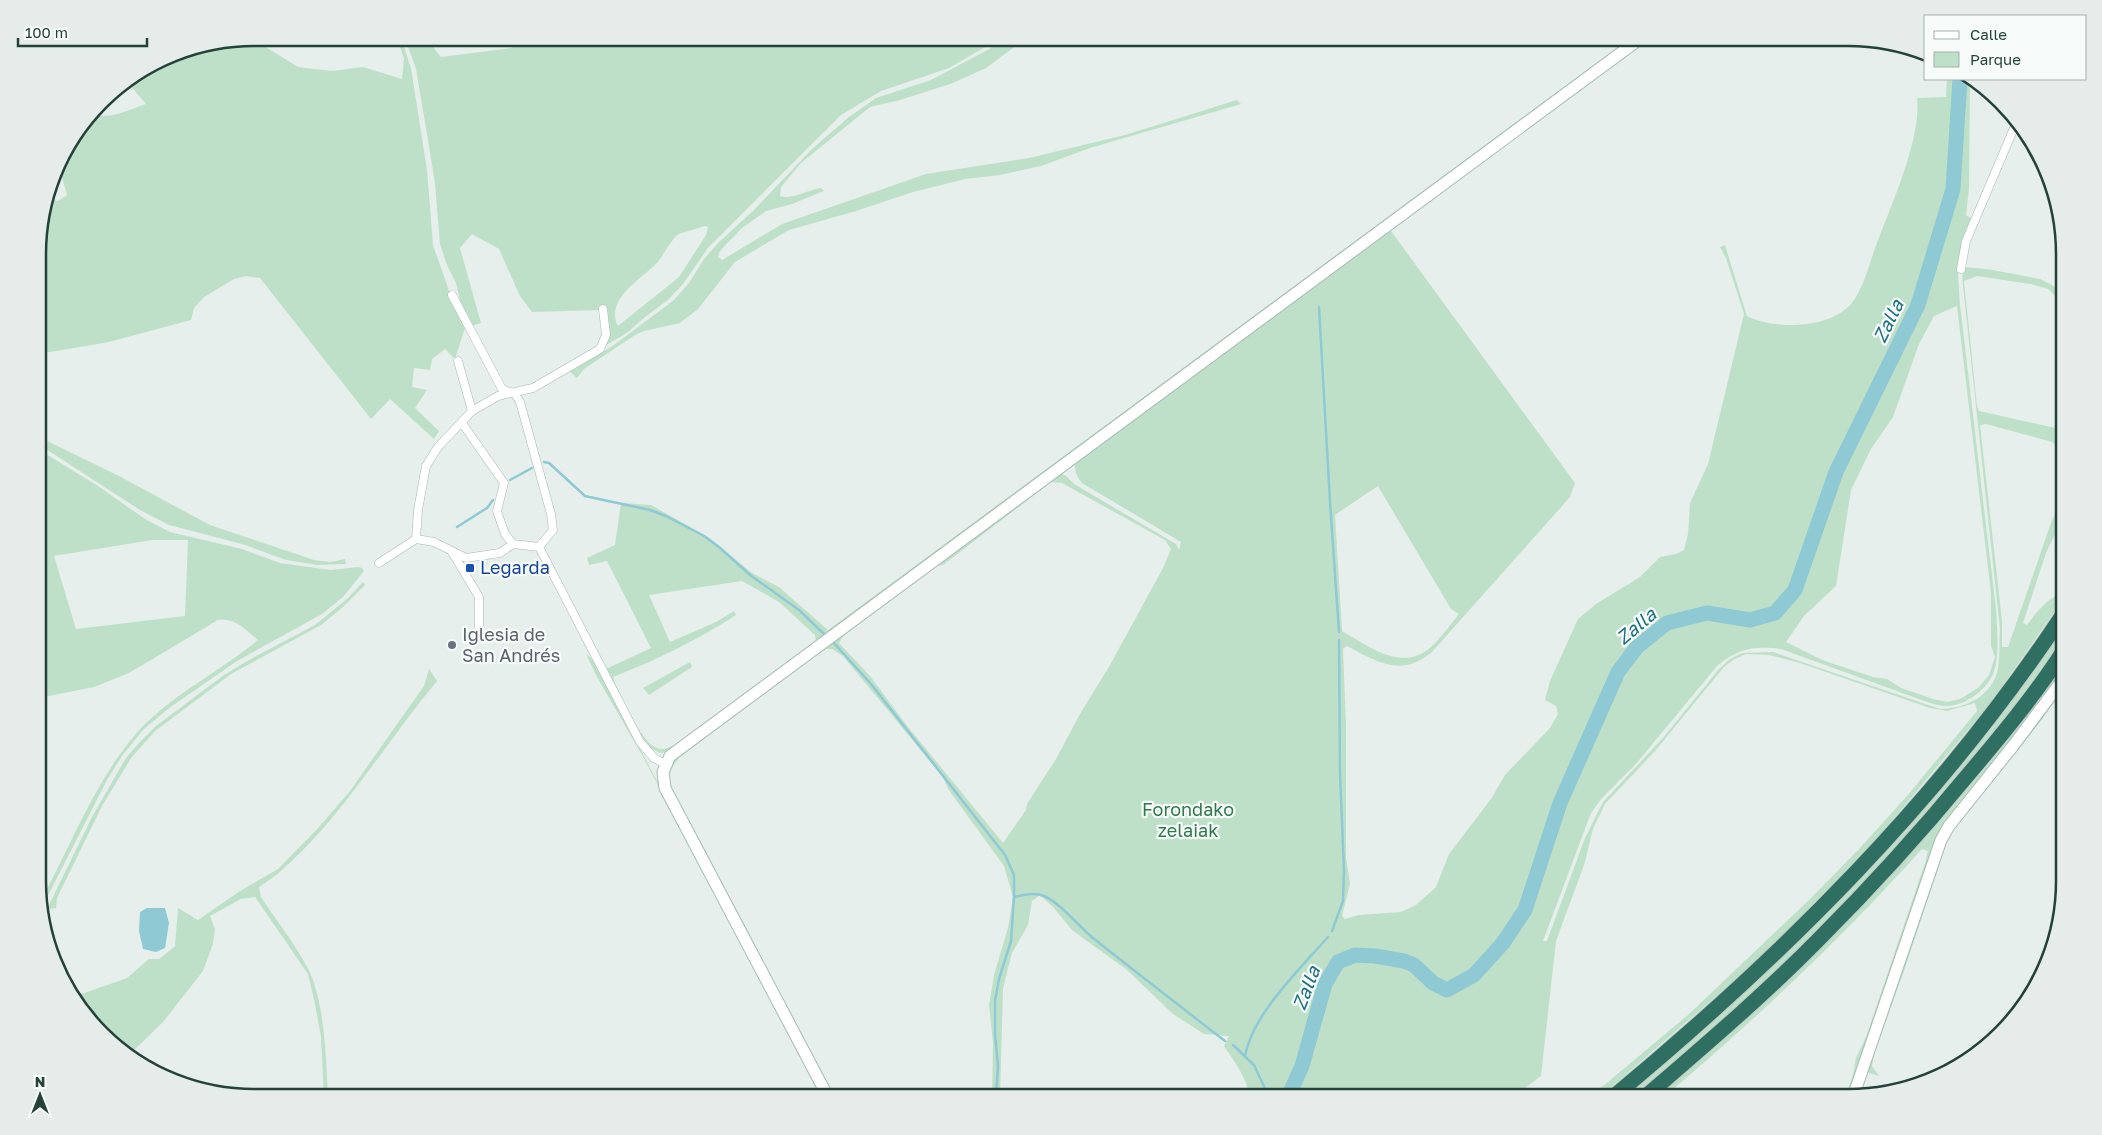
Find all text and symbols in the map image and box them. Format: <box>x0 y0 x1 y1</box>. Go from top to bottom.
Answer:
scale bar <box>18 15 146 47</box>
legend <box>1924 15 2087 80</box>
text: 100 m <box>25 23 68 41</box>
text: Calle <box>1970 25 2007 43</box>
text: Parque <box>1970 50 2021 68</box>
water label: Zalla <box>1867 294 1908 346</box>
place label: Legarda <box>480 556 550 578</box>
marker: Legarda <box>464 562 476 574</box>
water label: Zalla <box>1611 602 1661 649</box>
place label: Iglesia de San Andrés <box>462 623 560 666</box>
marker: Iglesia de San Andrés <box>446 639 458 651</box>
park label: Forondako zelaiak <box>1142 798 1234 841</box>
water label: Zalla <box>1287 961 1325 1013</box>
north arrow <box>15 1070 65 1120</box>
text: N <box>35 1073 45 1090</box>

